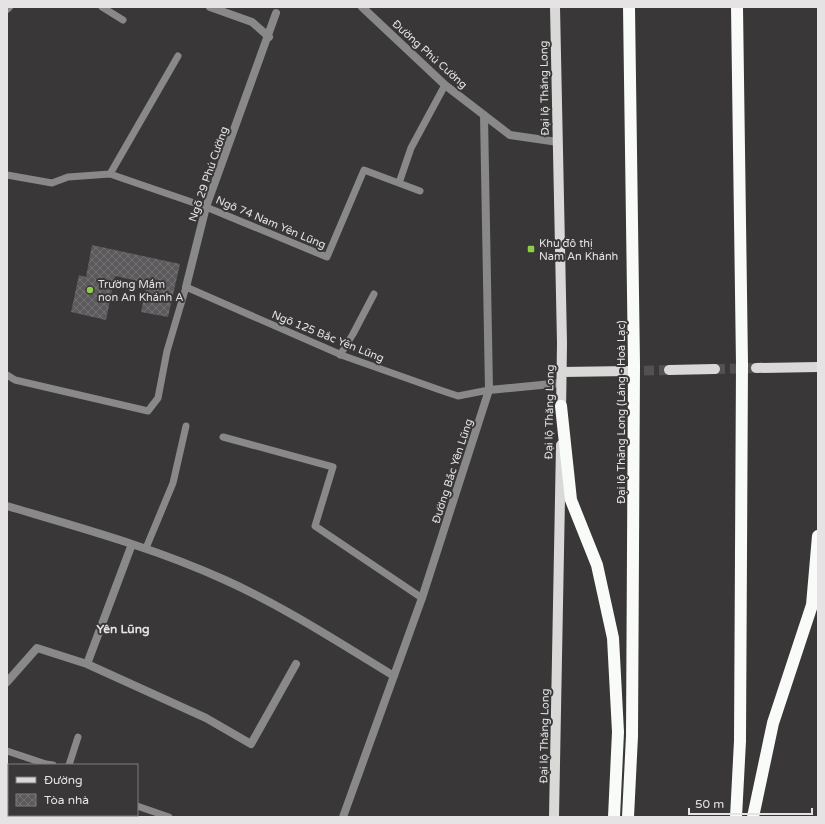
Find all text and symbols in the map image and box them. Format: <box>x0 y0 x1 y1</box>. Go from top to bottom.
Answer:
street label: Đường Phú Cường <box>389 17 470 91</box>
street label: Đại lộ Thăng Long <box>537 40 552 136</box>
street label: Ngõ 29 Phú Cường <box>186 125 231 224</box>
street label: Ngõ 74 Nam Yên Lũng <box>214 193 328 252</box>
place label: Khu đô thị Nam An Khánh <box>539 237 618 263</box>
marker: Khu đô thị Nam An Khánh <box>526 244 536 254</box>
place label: Trường Mầm non An Khánh A <box>98 278 183 304</box>
marker: Trường Mầm non An Khánh A <box>85 285 95 295</box>
street label: Ngõ 125 Bắc Yên Lũng <box>270 308 386 365</box>
street label: Đại lộ Thăng Long (Láng - Hoà Lạc) <box>615 320 628 504</box>
street label: Đại lộ Thăng Long <box>542 364 557 460</box>
street label: Đường Bắc Yên Lũng <box>429 417 476 525</box>
district label: Yên Lũng <box>96 622 150 637</box>
street label: Đại lộ Thăng Long <box>537 688 552 784</box>
legend <box>8 764 138 816</box>
text: Đường <box>44 773 83 787</box>
scale bar <box>689 790 812 816</box>
text: Tòa nhà <box>44 793 89 807</box>
text: 50 m <box>695 797 724 811</box>

